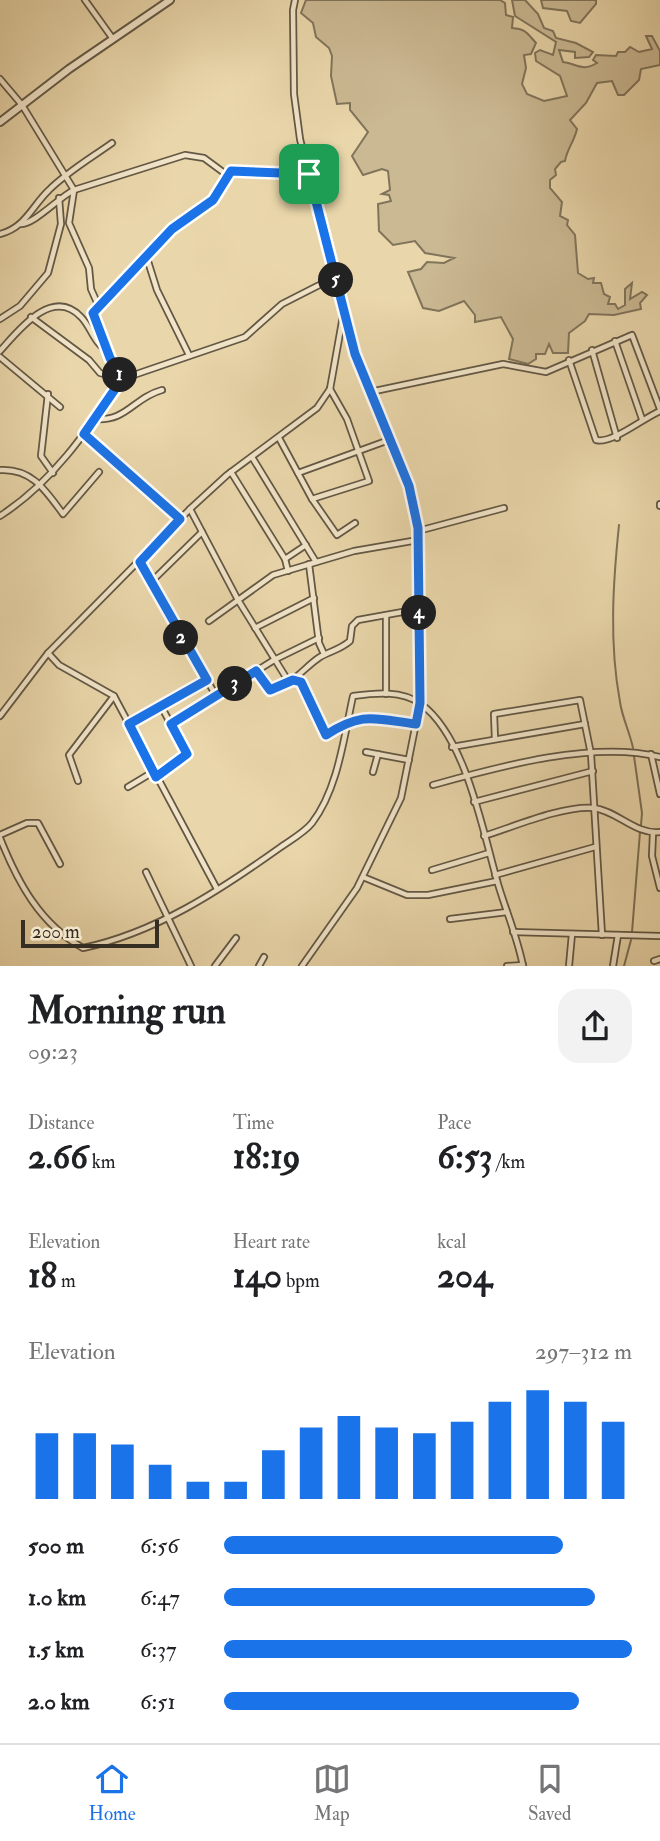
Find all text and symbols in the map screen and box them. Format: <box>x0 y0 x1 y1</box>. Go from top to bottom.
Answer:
pin <box>279 144 339 204</box>
icon: arrive <box>290 155 328 193</box>
pin: 5 <box>318 262 354 298</box>
text: 5 <box>331 267 340 291</box>
pin: 1 <box>102 358 138 392</box>
text: 1 <box>116 362 123 386</box>
pin: 4 <box>402 596 436 630</box>
text: 4 <box>413 600 424 624</box>
pin: 2 <box>164 620 198 656</box>
text: 2 <box>176 625 185 649</box>
pin: 3 <box>218 666 252 702</box>
text: 3 <box>231 671 238 695</box>
scale bar <box>21 917 159 949</box>
text: 200 m <box>32 920 80 944</box>
text: Morning run <box>28 987 226 1035</box>
button: share <box>558 989 632 1063</box>
text: 09:23 <box>28 1037 78 1066</box>
text: Distance <box>28 1111 94 1135</box>
text: Time <box>233 1111 274 1135</box>
text: Pace <box>437 1111 471 1135</box>
text: 2.66 <box>28 1135 88 1179</box>
text: 18:19 <box>233 1135 301 1179</box>
text: 6:53 <box>437 1135 492 1179</box>
text: km <box>88 1150 116 1174</box>
text: /km <box>492 1150 525 1174</box>
text: Elevation <box>28 1230 100 1254</box>
text: Heart rate <box>233 1230 310 1254</box>
text: kcal <box>437 1230 466 1254</box>
text: 18 <box>28 1254 57 1298</box>
text: 140 <box>233 1254 282 1298</box>
text: 204 <box>437 1254 492 1298</box>
text: m <box>57 1269 76 1293</box>
text: bpm <box>282 1269 320 1293</box>
text: Elevation <box>28 1337 116 1366</box>
text: 297–312 m <box>535 1337 632 1366</box>
text: 500 m <box>28 1531 84 1560</box>
text: 6:56 <box>140 1531 179 1560</box>
text: 1.0 km <box>28 1583 86 1612</box>
text: 6:47 <box>140 1583 180 1612</box>
text: 1.5 km <box>28 1635 84 1664</box>
text: 6:37 <box>140 1635 177 1664</box>
text: 2.0 km <box>28 1687 90 1716</box>
text: 6:51 <box>140 1687 176 1716</box>
tab: Home <box>89 1760 136 1826</box>
tab: Map <box>313 1760 351 1826</box>
tab: Saved <box>528 1760 571 1826</box>

